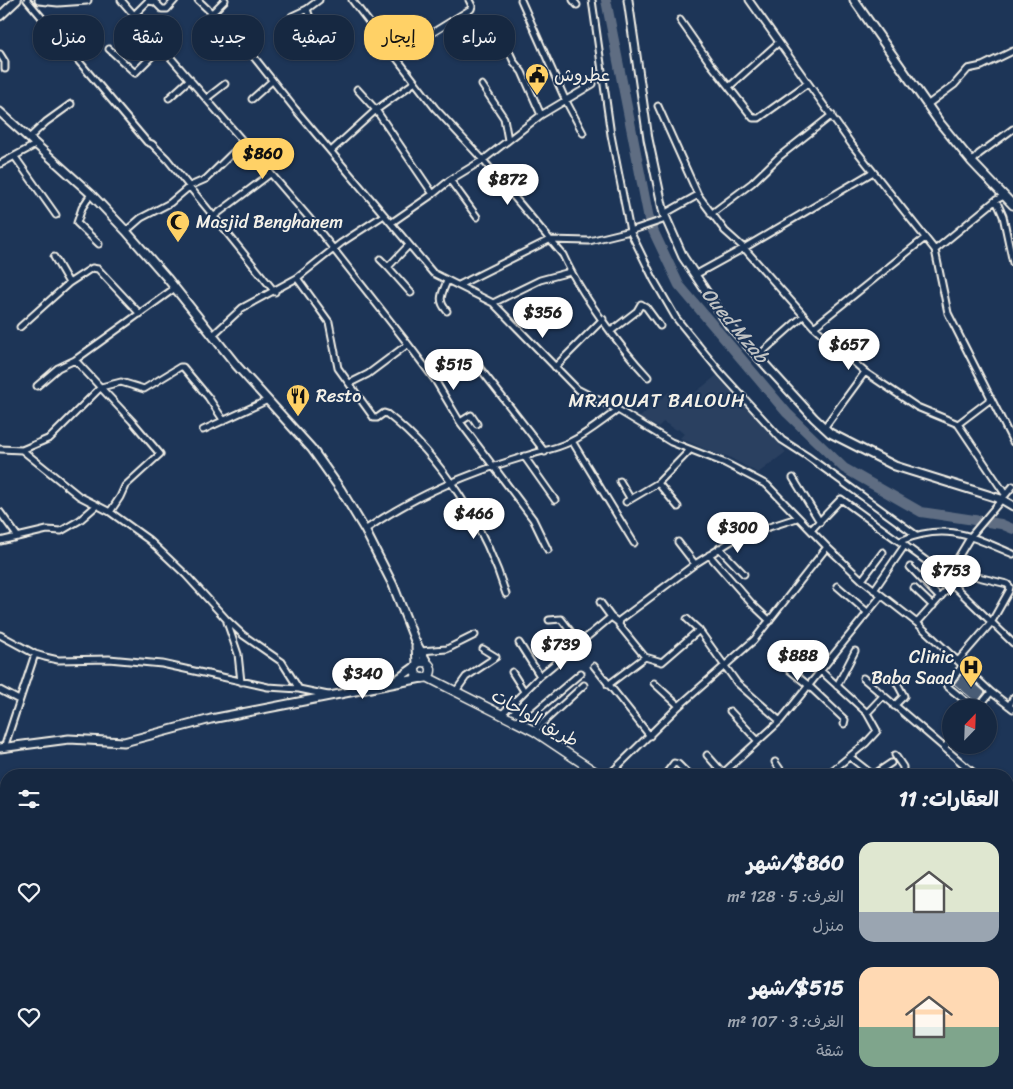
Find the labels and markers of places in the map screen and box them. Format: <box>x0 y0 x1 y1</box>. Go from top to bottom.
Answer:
place label: عطروش <box>554 59 611 91</box>
public building icon: عطروش <box>524 62 550 96</box>
pin: $860 <box>233 138 293 180</box>
pin: $872 <box>478 164 538 206</box>
place label: Masjid Benghanem <box>196 206 343 238</box>
mosque icon: Masjid Benghanem <box>165 209 191 243</box>
pin: $356 <box>513 296 573 339</box>
pin: $657 <box>819 328 879 371</box>
pin: $515 <box>424 348 484 391</box>
place label: Resto <box>316 380 361 412</box>
restaurant icon: Resto <box>285 383 311 417</box>
pin: $466 <box>444 498 504 540</box>
pin: $300 <box>708 512 768 554</box>
pin: $753 <box>921 554 981 597</box>
pin: $739 <box>531 628 591 671</box>
pin: $888 <box>768 640 828 682</box>
place label: Clinic Baba Saad <box>871 641 956 694</box>
hospital icon: Clinic Baba Saad <box>958 654 984 688</box>
pin: $340 <box>333 658 393 700</box>

